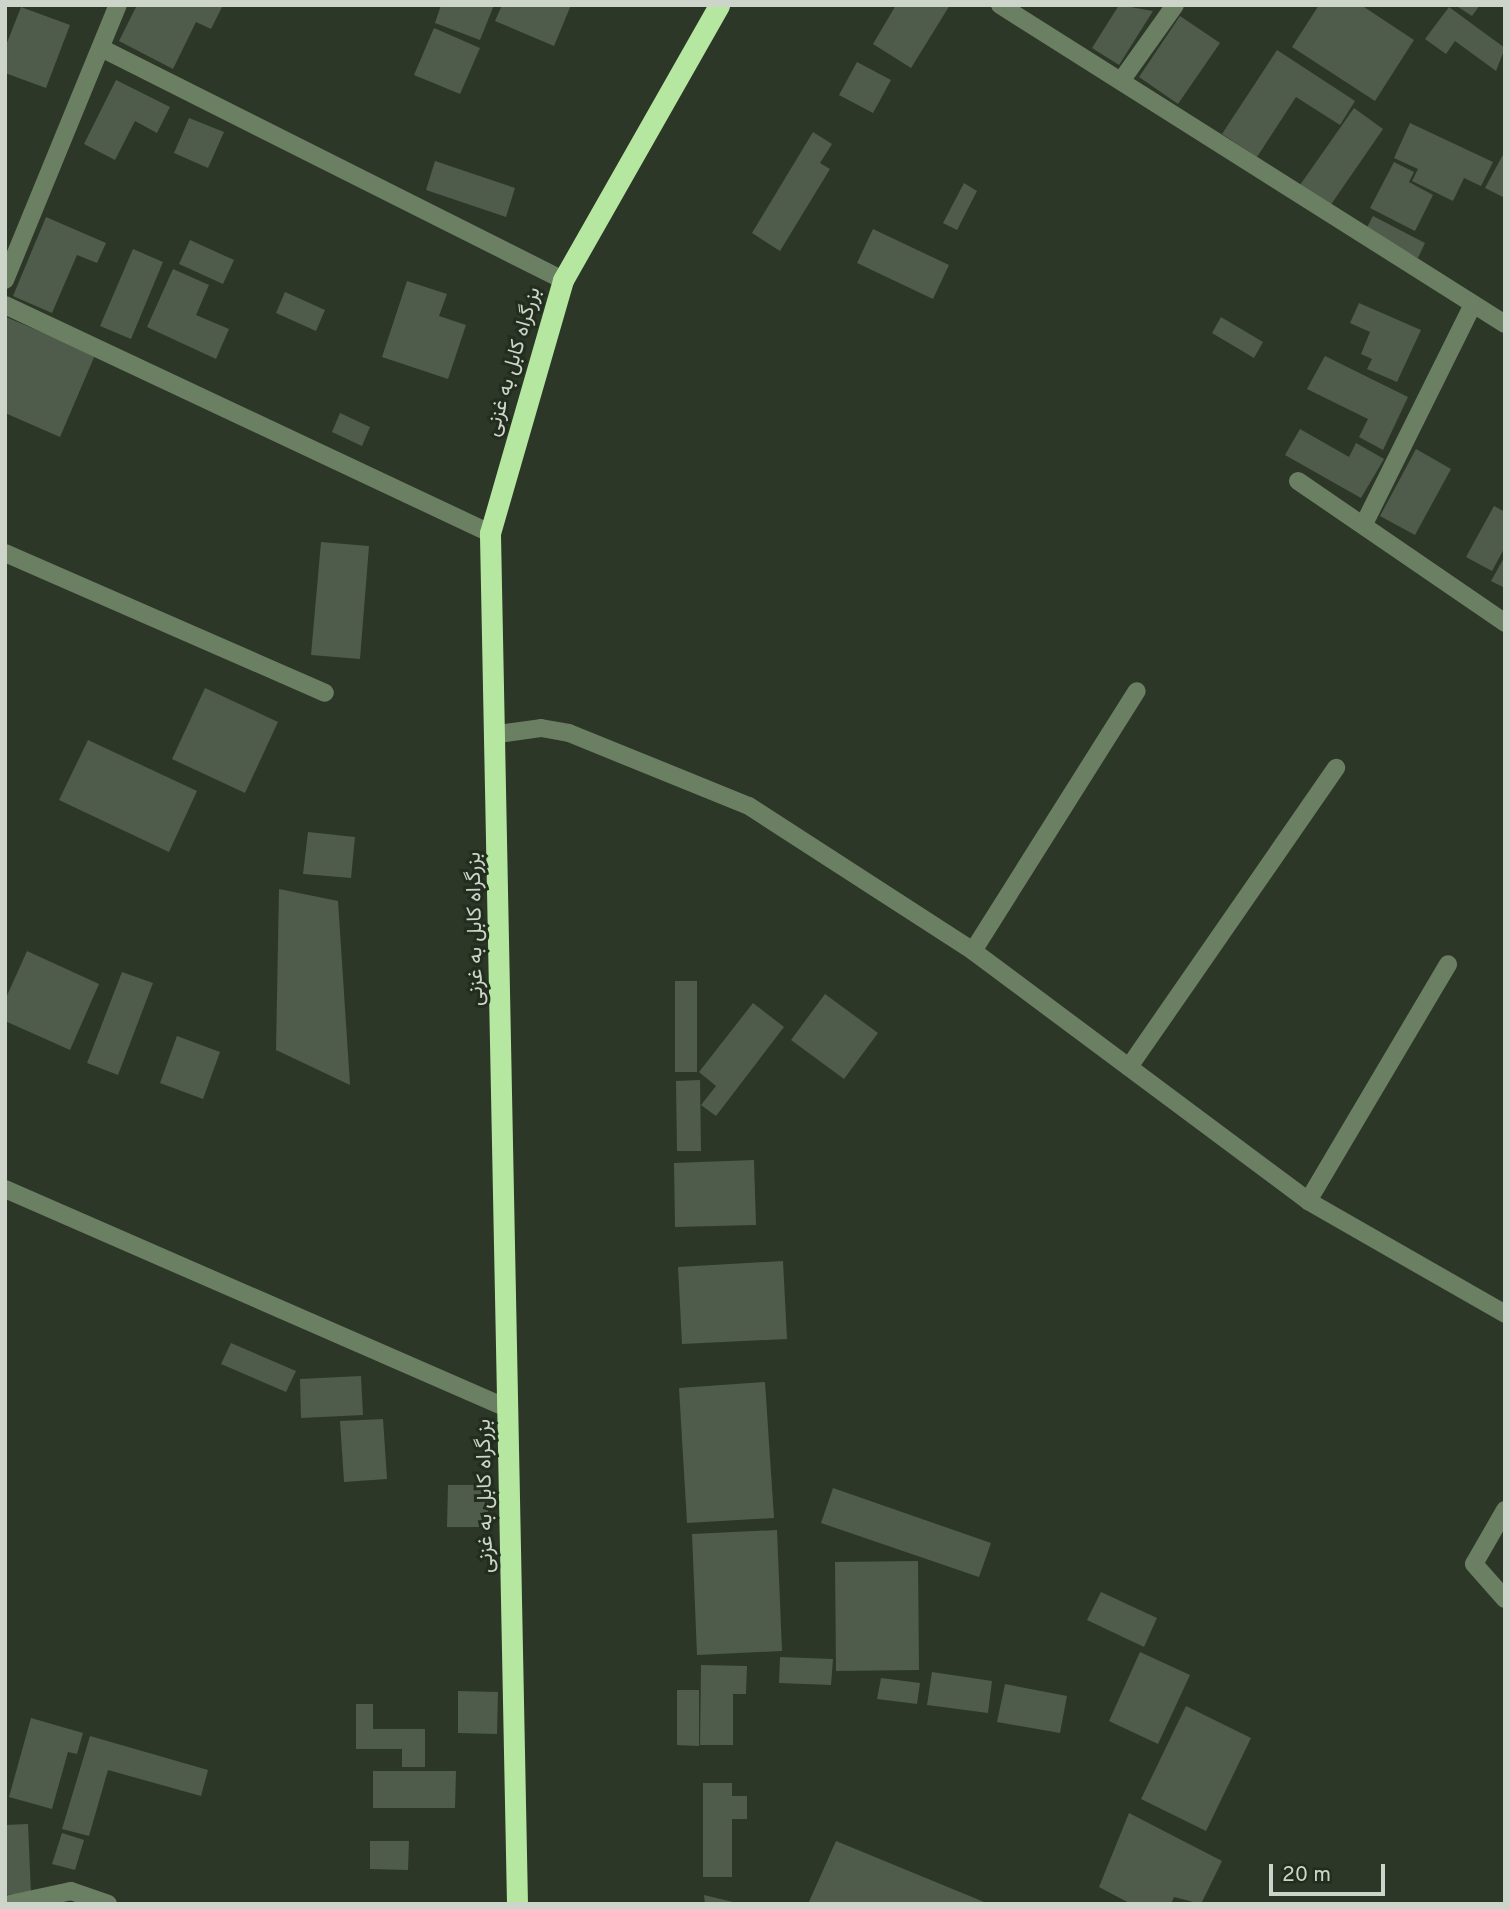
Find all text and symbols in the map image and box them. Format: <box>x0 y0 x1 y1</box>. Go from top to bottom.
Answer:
street label: بزرگراه کابل به غزنی <box>481 284 547 440</box>
street label: بزرگراه کابل به غزنی <box>462 852 490 1006</box>
street label: بزرگراه کابل به غزنی <box>472 1419 500 1573</box>
scale bar <box>1272 1850 1388 1894</box>
text: 20 m <box>1282 1862 1331 1889</box>

